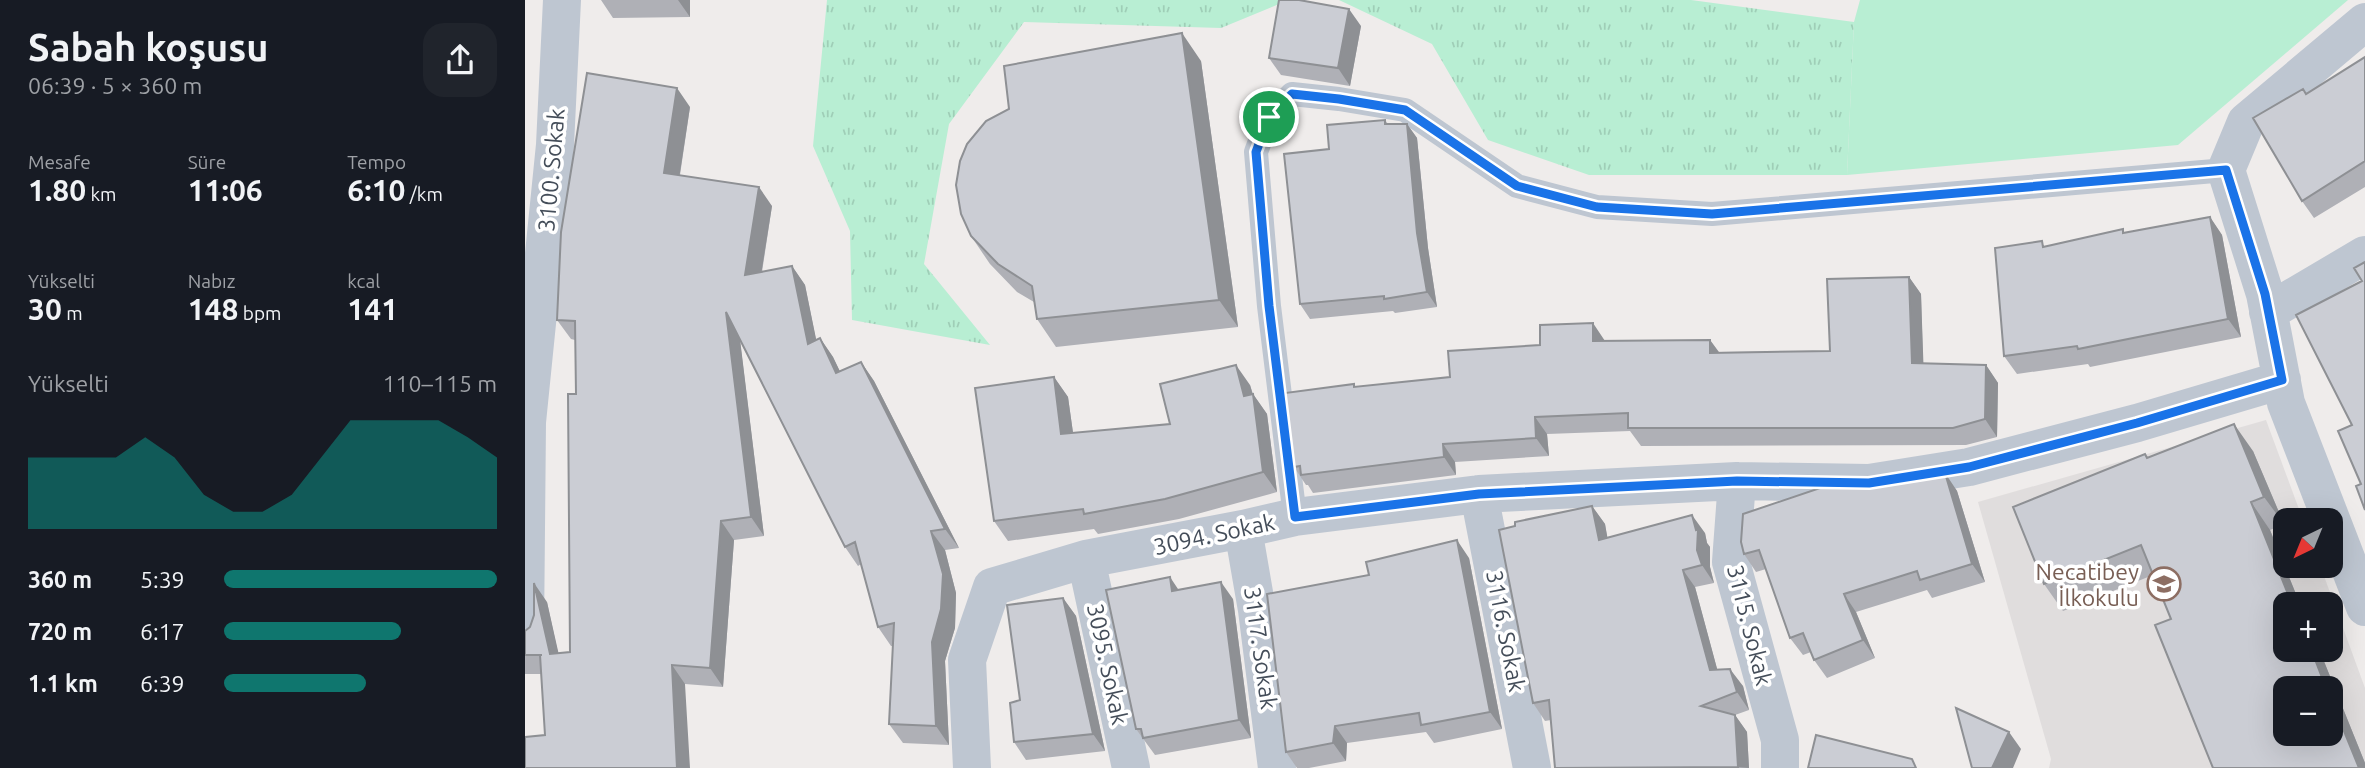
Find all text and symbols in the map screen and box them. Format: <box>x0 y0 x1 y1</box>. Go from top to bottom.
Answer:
button: share <box>423 23 497 97</box>
text: Sabah koşusu <box>28 26 269 68</box>
text: 06:39 · 5 × 360 m <box>28 73 202 98</box>
pin <box>1239 87 1299 147</box>
icon: arrive <box>1250 98 1288 136</box>
street label: 3100. Sokak <box>533 107 569 233</box>
text: Mesafe <box>28 151 91 173</box>
text: Süre <box>188 151 226 173</box>
text: Tempo <box>347 151 406 173</box>
text: 1.80 <box>28 173 86 207</box>
text: 11:06 <box>188 173 263 207</box>
text: 6:10 <box>347 173 405 207</box>
text: km <box>86 183 116 205</box>
text: /km <box>405 183 443 205</box>
text: Yükselti <box>28 270 95 292</box>
text: Nabız <box>188 270 235 292</box>
text: kcal <box>347 270 380 292</box>
text: 30 <box>28 292 62 326</box>
text: 148 <box>188 292 238 326</box>
text: 141 <box>347 292 398 326</box>
text: m <box>62 302 83 324</box>
text: bpm <box>238 302 281 324</box>
text: Yükselti <box>28 371 109 396</box>
text: 110–115 m <box>383 371 497 396</box>
north arrow <box>2273 508 2343 578</box>
map controls <box>2273 508 2343 746</box>
street label: 3094. Sokak <box>1151 509 1277 559</box>
place label: Necatibey İlkokulu <box>2036 559 2139 610</box>
street label: 3115. Sokak <box>1723 562 1777 688</box>
school or university icon: Necatibey İlkokulu <box>2145 565 2183 603</box>
text: 360 m <box>28 567 92 592</box>
text: 5:39 <box>140 567 185 592</box>
street label: 3116. Sokak <box>1482 568 1530 694</box>
street label: 3117. Sokak <box>1240 585 1282 711</box>
button: + <box>2273 592 2343 662</box>
street label: 3095. Sokak <box>1083 601 1133 727</box>
text: 720 m <box>28 619 92 644</box>
text: 6:17 <box>140 619 185 644</box>
text: 1.1 km <box>28 671 98 696</box>
text: 6:39 <box>140 671 185 696</box>
button: − <box>2273 676 2343 746</box>

